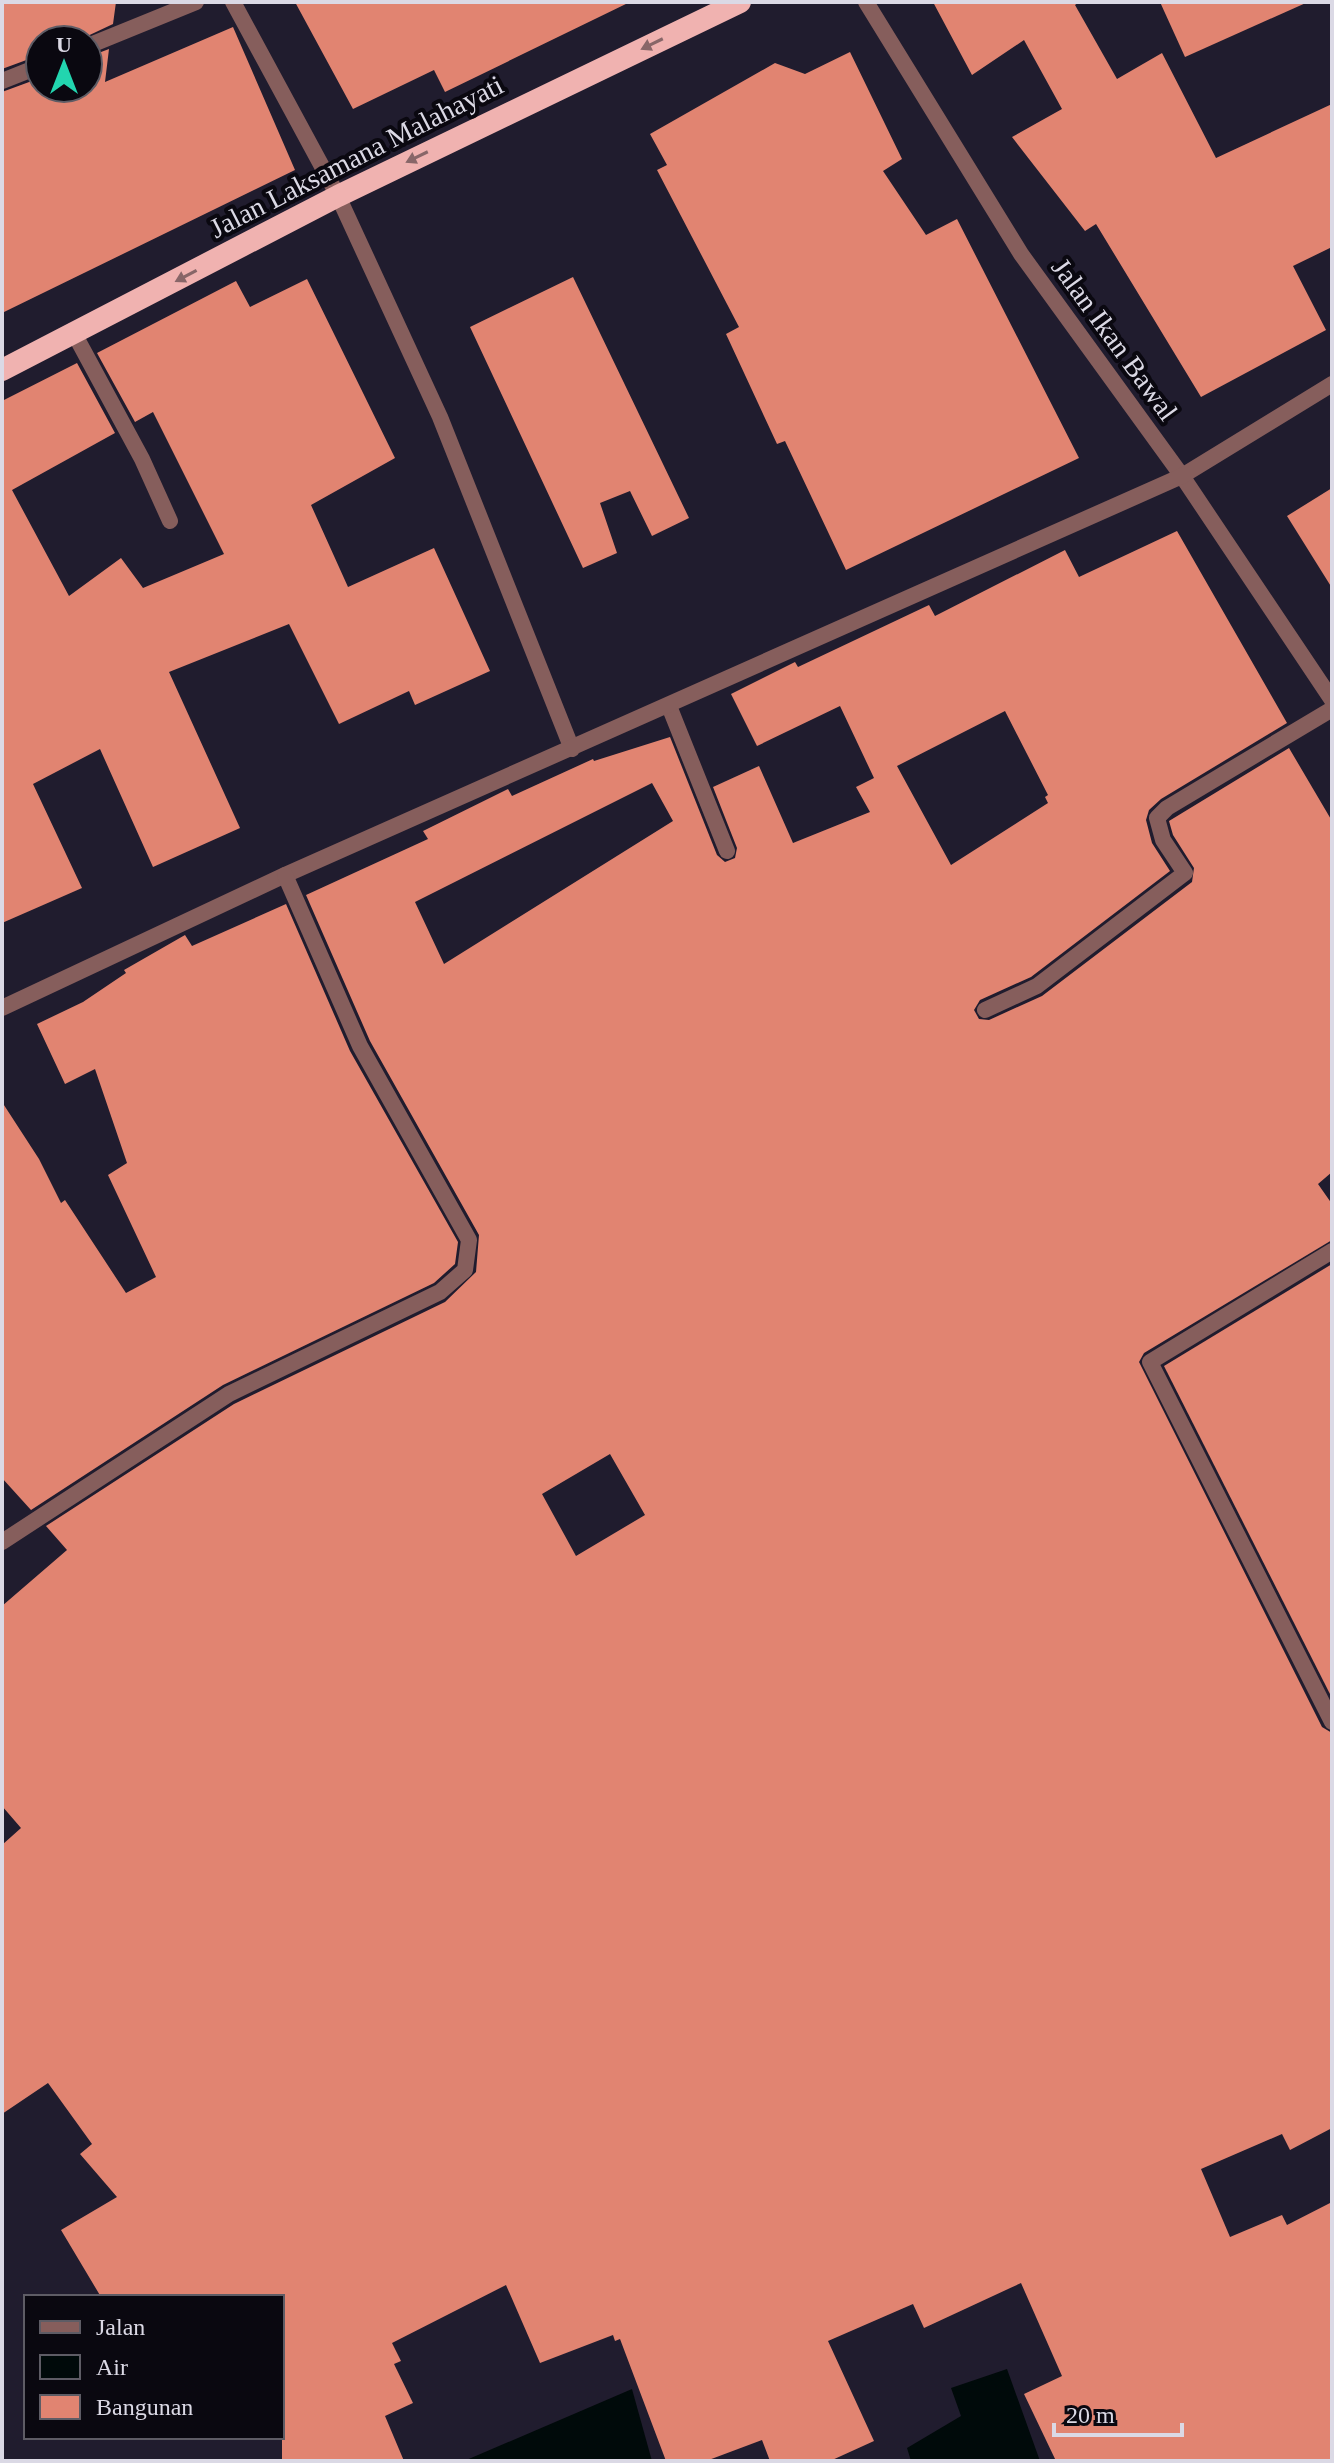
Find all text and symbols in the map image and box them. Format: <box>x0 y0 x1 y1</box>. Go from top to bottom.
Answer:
north arrow <box>24 24 104 104</box>
text: U <box>56 32 72 57</box>
one-way arrow <box>640 37 663 51</box>
street label: Jalan Laksamana Malahayati <box>204 69 508 244</box>
one-way arrow <box>406 150 429 164</box>
street label: Jalan Ikan Bawal <box>1045 252 1184 427</box>
one-way arrow <box>175 268 197 282</box>
legend <box>24 2295 284 2439</box>
text: Jalan <box>96 2314 145 2340</box>
text: Air <box>96 2354 128 2380</box>
scale bar <box>1054 2387 1182 2437</box>
text: Bangunan <box>96 2394 193 2420</box>
text: 20 m <box>1066 2402 1115 2428</box>

